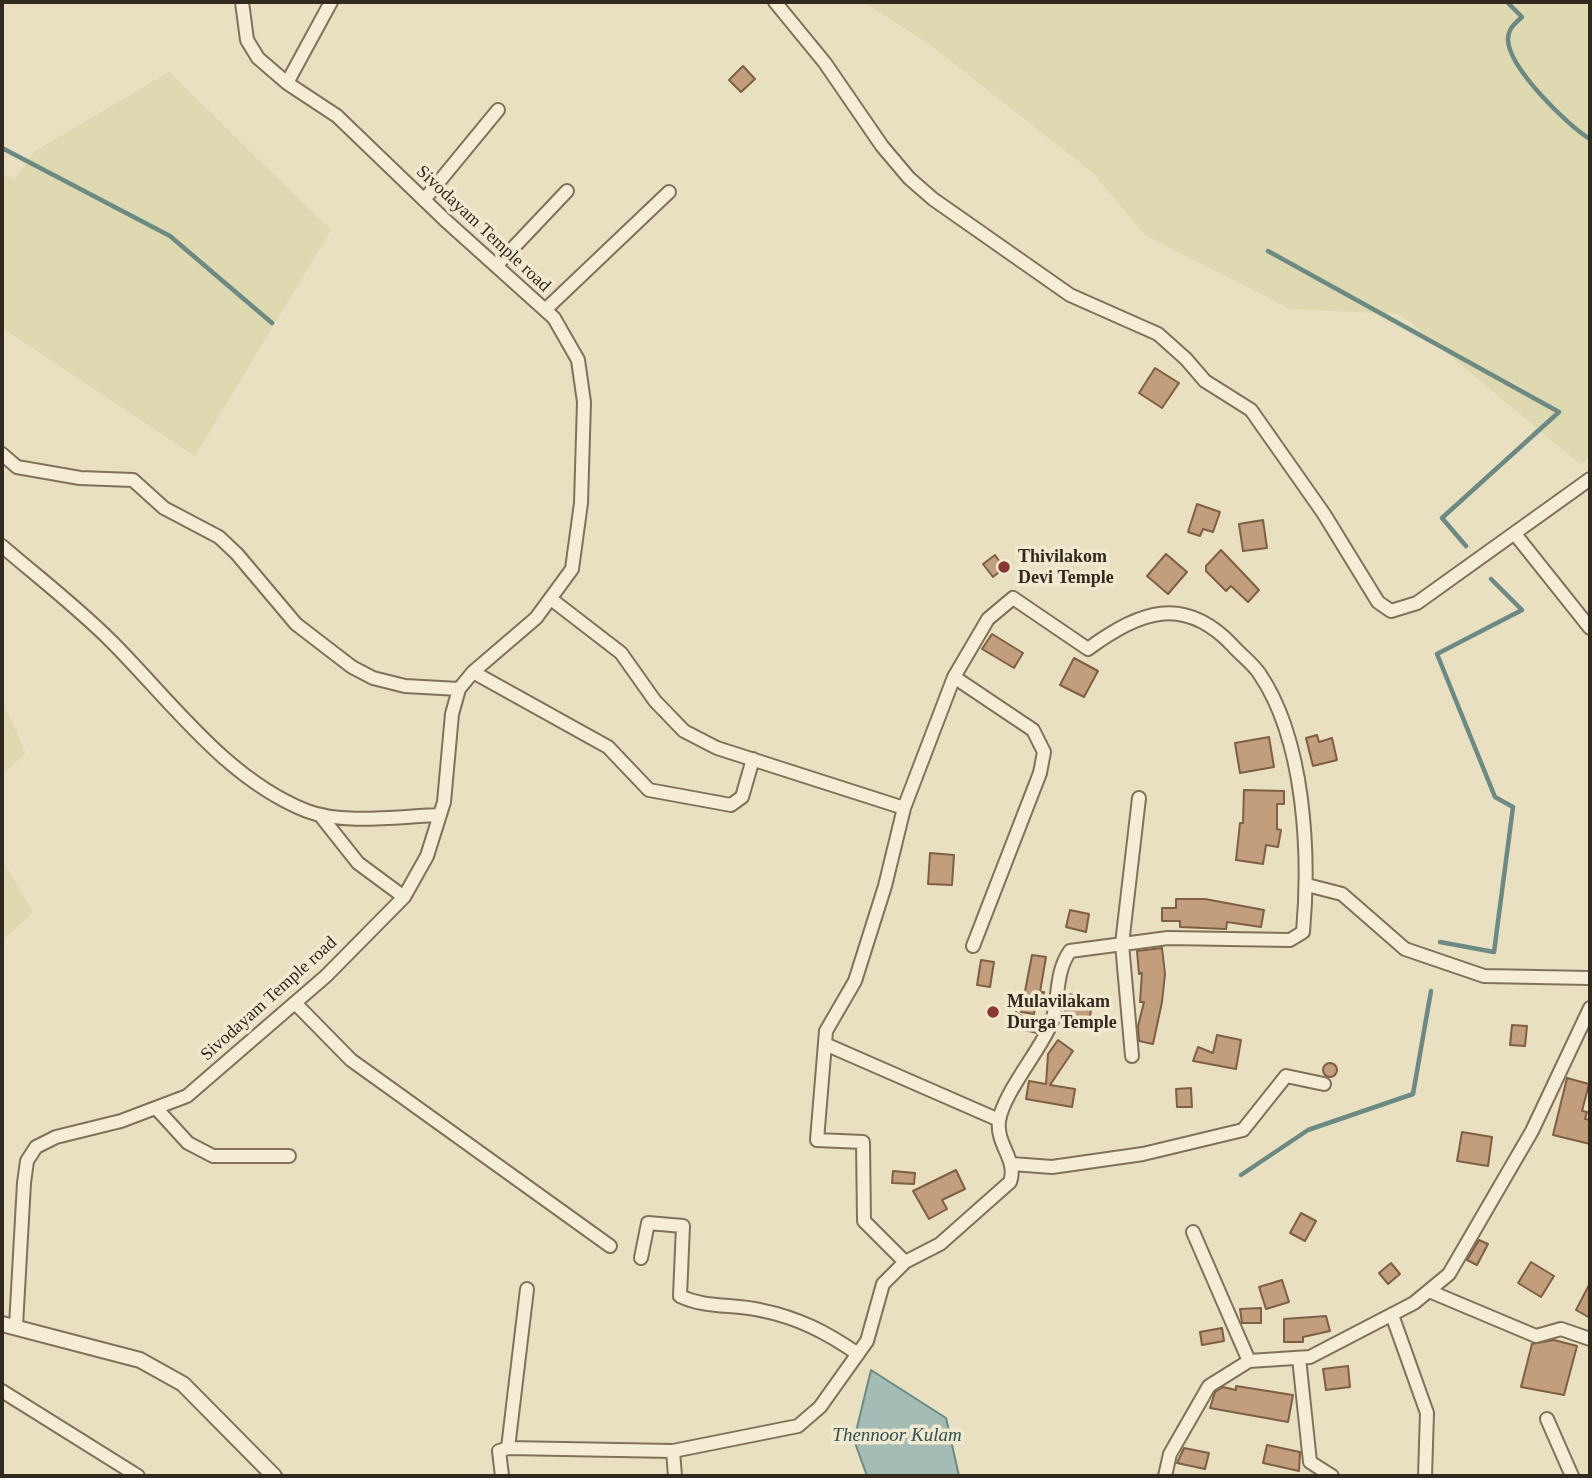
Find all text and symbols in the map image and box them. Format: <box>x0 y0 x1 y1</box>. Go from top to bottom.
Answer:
street label: Sivodayam Temple road <box>401 152 565 306</box>
place label: Thivilakom Devi Temple <box>1018 546 1128 588</box>
marker: Thivilakom Devi Temple <box>996 559 1012 575</box>
street label: Sivodayam Temple road <box>186 923 352 1075</box>
place label: Mulavilakam Durga Temple <box>1007 991 1133 1034</box>
marker: Mulavilakam Durga Temple <box>985 1004 1001 1020</box>
water label: Thennoor Kulam <box>822 1425 972 1447</box>

